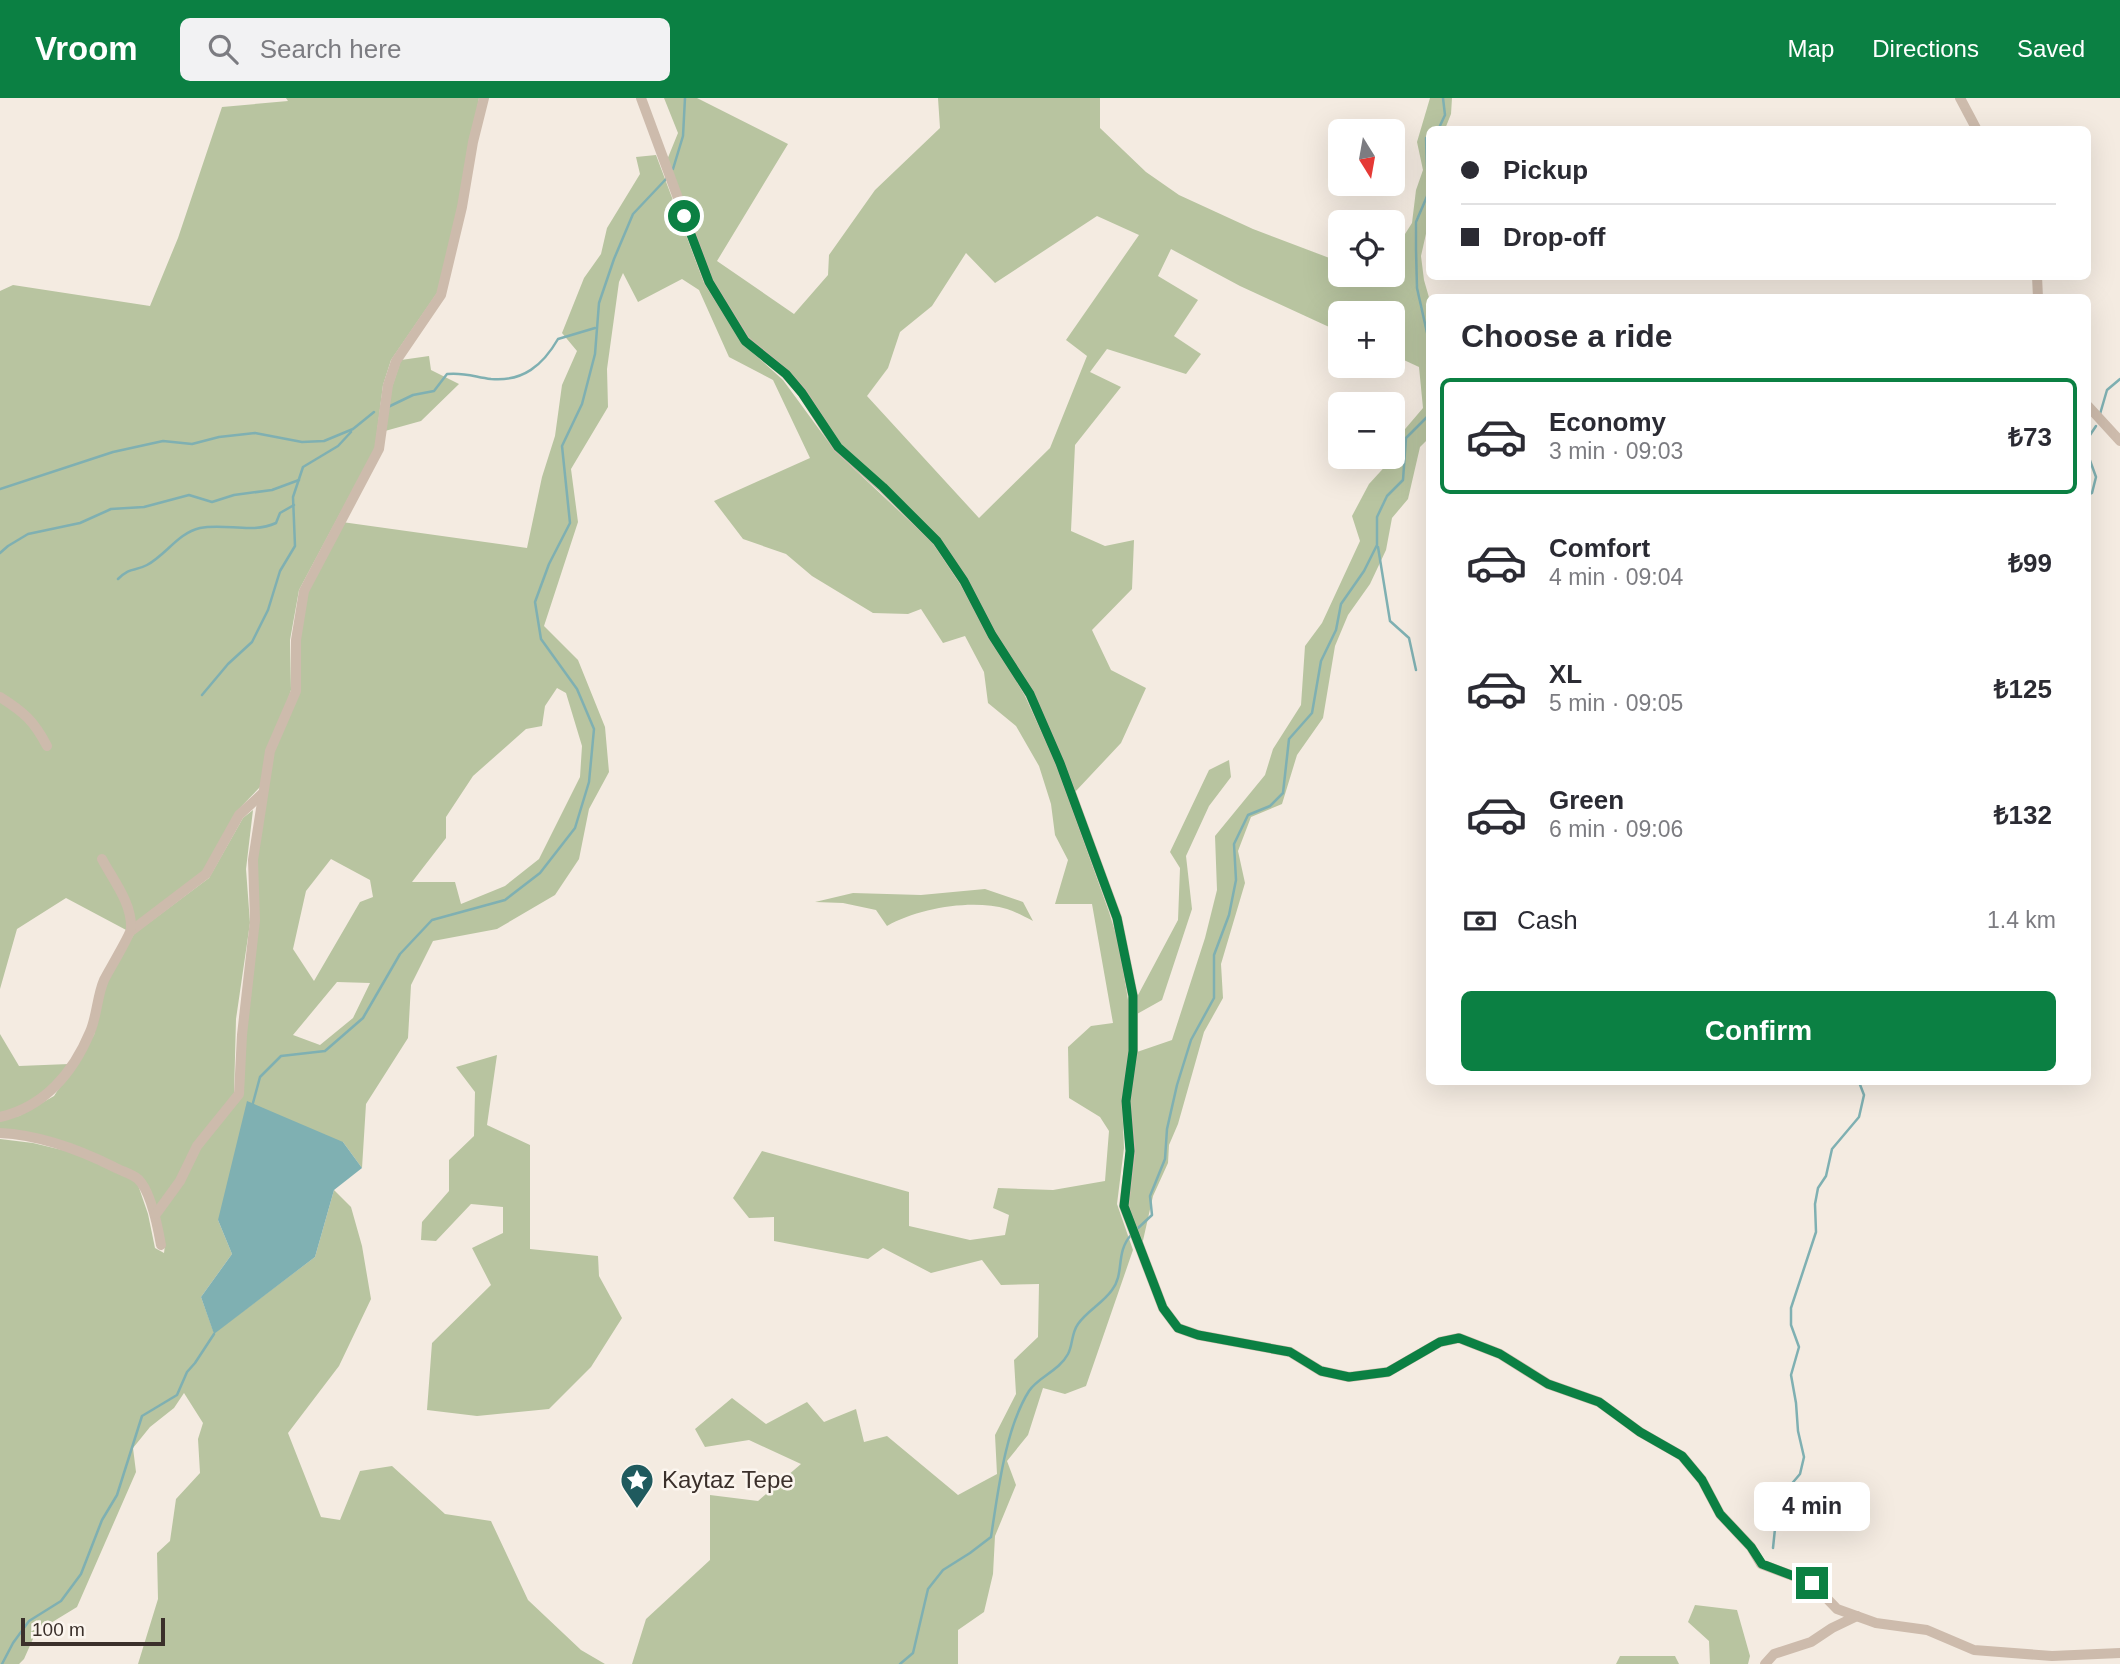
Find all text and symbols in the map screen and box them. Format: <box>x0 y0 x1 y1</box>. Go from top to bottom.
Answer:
search box <box>180 18 670 81</box>
text: Vroom <box>35 30 138 67</box>
icon: search <box>204 30 242 68</box>
text: Search here <box>260 34 401 64</box>
text: Map <box>1788 35 1834 62</box>
text: Directions <box>1872 35 1979 62</box>
text: Saved <box>2017 35 2085 62</box>
north arrow <box>1328 119 1405 196</box>
map controls <box>1328 119 1405 469</box>
text: Pickup <box>1503 155 1588 185</box>
route start <box>668 200 700 232</box>
button: locate <box>1328 210 1405 287</box>
text: Drop-off <box>1503 222 1606 252</box>
button: + <box>1328 301 1405 378</box>
text: Choose a ride <box>1461 318 1673 354</box>
button: − <box>1328 392 1405 469</box>
icon: car <box>1465 405 1528 468</box>
text: Economy <box>1549 407 1666 437</box>
text: ₺73 <box>2008 422 2052 452</box>
text: 3 min · 09:03 <box>1549 438 1683 464</box>
icon: car <box>1465 531 1528 594</box>
text: Comfort <box>1549 533 1650 563</box>
text: ₺99 <box>2008 548 2052 578</box>
text: 4 min · 09:04 <box>1549 564 1683 590</box>
icon: car <box>1465 657 1528 720</box>
text: XL <box>1549 659 1582 689</box>
text: ₺125 <box>1994 674 2052 704</box>
text: 5 min · 09:05 <box>1549 690 1683 716</box>
icon: car <box>1465 783 1528 846</box>
text: Green <box>1549 785 1624 815</box>
text: ₺132 <box>1994 800 2052 830</box>
text: 6 min · 09:06 <box>1549 816 1683 842</box>
icon: cash <box>1461 902 1499 940</box>
text: Cash <box>1517 905 1578 935</box>
text: 1.4 km <box>1987 907 2056 933</box>
button: Confirm <box>1461 991 2056 1071</box>
place icon: Kaytaz Tepe <box>618 1461 656 1510</box>
place label: Kaytaz Tepe <box>662 1466 794 1493</box>
callout: 4 min <box>1754 1482 1870 1530</box>
text: 4 min <box>1782 1493 1842 1519</box>
route end <box>1796 1567 1828 1599</box>
scale bar <box>21 1615 164 1647</box>
text: 100 m <box>32 1619 85 1640</box>

